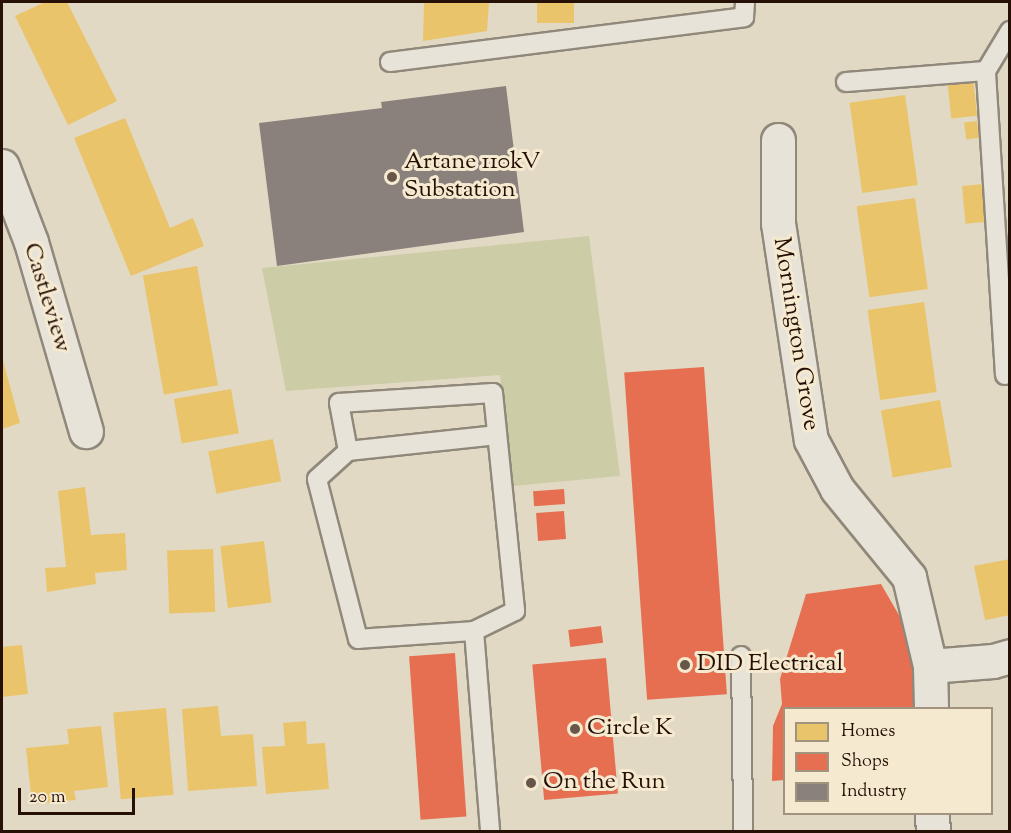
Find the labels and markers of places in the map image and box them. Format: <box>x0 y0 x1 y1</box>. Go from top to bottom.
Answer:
place label: Artane 110kV Substation <box>404 149 540 205</box>
marker: Artane 110kV Substation <box>385 170 399 184</box>
place label: DID Electrical <box>697 651 843 679</box>
marker: DID Electrical <box>678 658 692 672</box>
place label: Circle K <box>587 715 673 743</box>
marker: Circle K <box>568 722 582 736</box>
place label: On the Run <box>543 769 666 797</box>
marker: On the Run <box>524 776 538 790</box>

